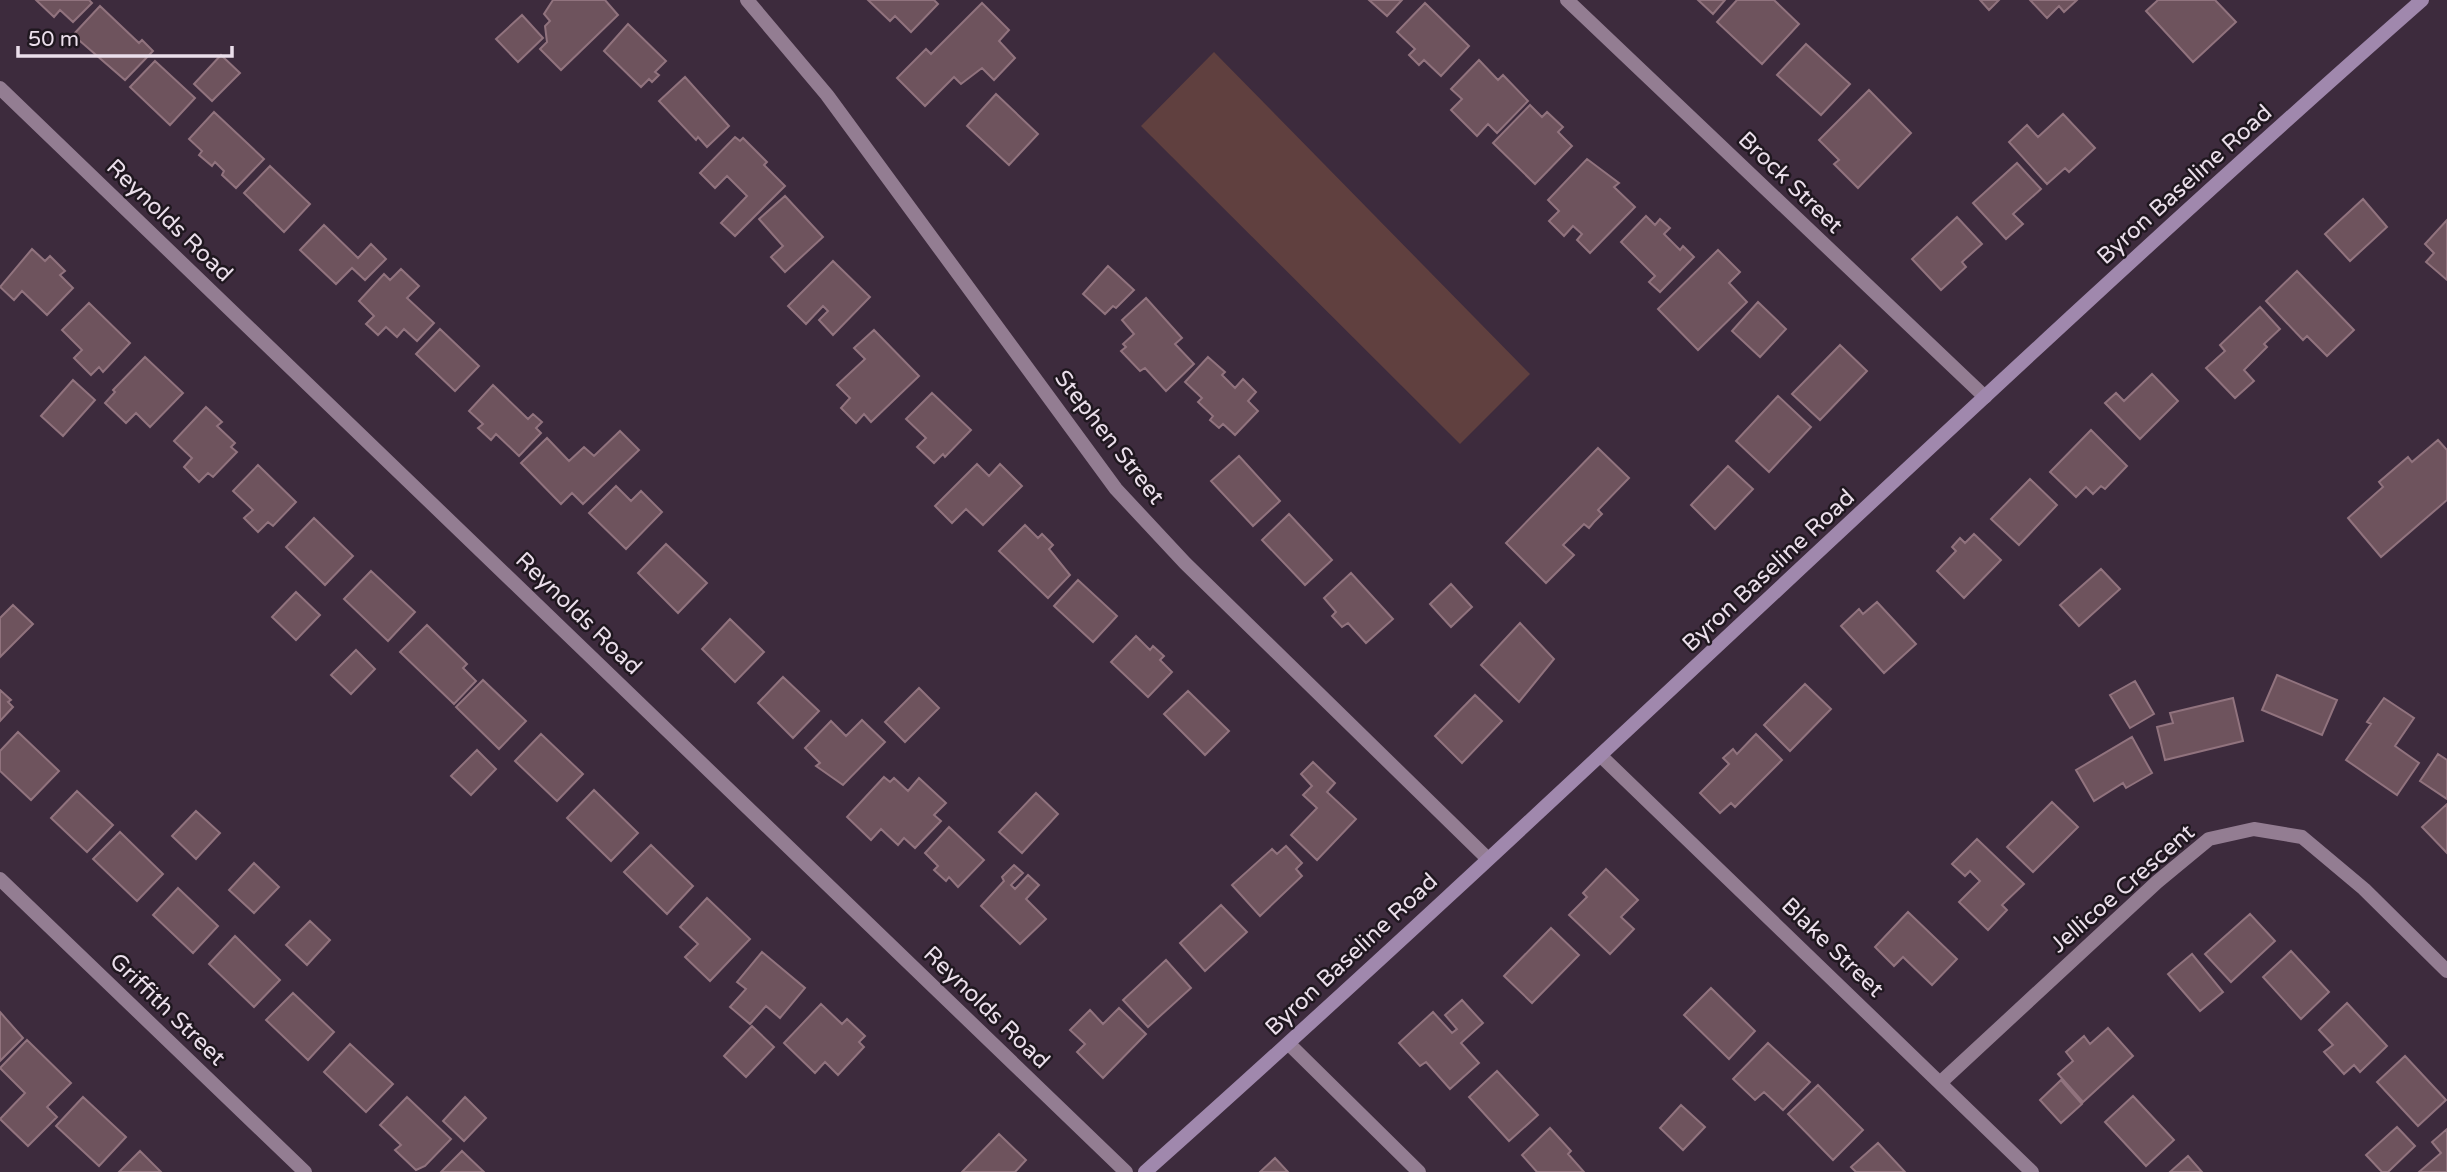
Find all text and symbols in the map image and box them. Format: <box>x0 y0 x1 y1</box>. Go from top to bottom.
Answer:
scale bar <box>18 14 231 58</box>
text: 50 m <box>28 27 79 52</box>
street label: Byron Baseline Road <box>2091 99 2278 271</box>
street label: Brock Street <box>1732 126 1849 240</box>
street label: Reynolds Road <box>100 153 238 288</box>
street label: Stephen Street <box>1048 365 1170 510</box>
street label: Byron Baseline Road <box>1677 484 1861 658</box>
street label: Reynolds Road <box>509 546 647 681</box>
street label: Jellicoe Crescent <box>2045 818 2201 959</box>
street label: Byron Baseline Road <box>1260 868 1444 1042</box>
street label: Blake Street <box>1775 892 1889 1004</box>
street label: Reynolds Road <box>917 940 1055 1075</box>
street label: Griffith Street <box>104 947 231 1072</box>

